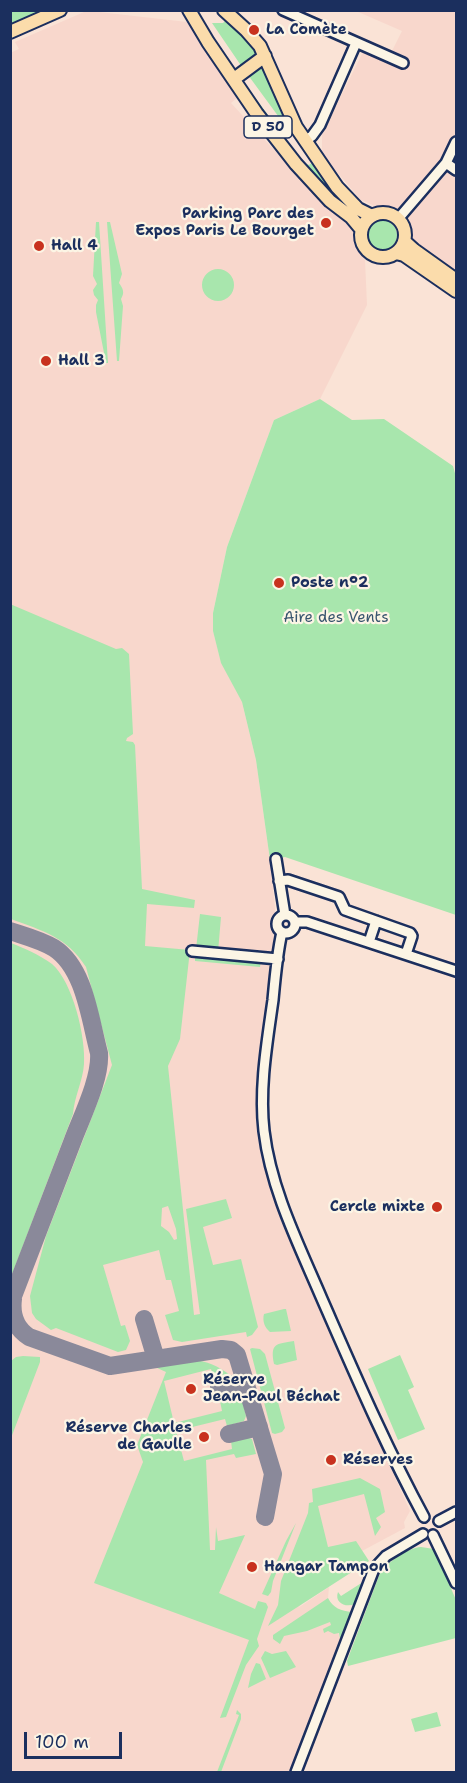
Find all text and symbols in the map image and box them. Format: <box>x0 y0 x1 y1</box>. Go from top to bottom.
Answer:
place label: La Comète <box>266 21 347 39</box>
marker: La Comète <box>247 23 261 37</box>
road number: D 50 <box>244 116 292 138</box>
place label: Parking Parc des Expos Paris Le Bourget <box>135 205 314 240</box>
marker: Parking Parc des Expos Paris Le Bourget <box>319 216 333 230</box>
place label: Hall 4 <box>51 237 98 255</box>
marker: Hall 4 <box>32 239 46 253</box>
place label: Hall 3 <box>58 352 105 370</box>
marker: Hall 3 <box>39 354 53 368</box>
place label: Poste n°2 <box>291 574 369 592</box>
marker: Poste n°2 <box>272 576 286 590</box>
park label: Aire des Vents <box>283 609 389 627</box>
place label: Cercle mixte <box>330 1198 425 1216</box>
marker: Cercle mixte <box>430 1200 444 1214</box>
place label: Réserve Jean-Paul Béchat <box>203 1371 340 1406</box>
marker: Réserve Jean-Paul Béchat <box>184 1382 198 1396</box>
place label: Réserve Charles de Gaulle <box>65 1419 192 1454</box>
marker: Réserve Charles de Gaulle <box>197 1430 211 1444</box>
place label: Réserves <box>343 1451 413 1469</box>
marker: Réserves <box>324 1453 338 1467</box>
place label: Hangar Tampon <box>264 1558 388 1576</box>
marker: Hangar Tampon <box>245 1560 259 1574</box>
scale bar <box>27 1720 124 1758</box>
text: 100 m <box>35 1730 89 1754</box>

